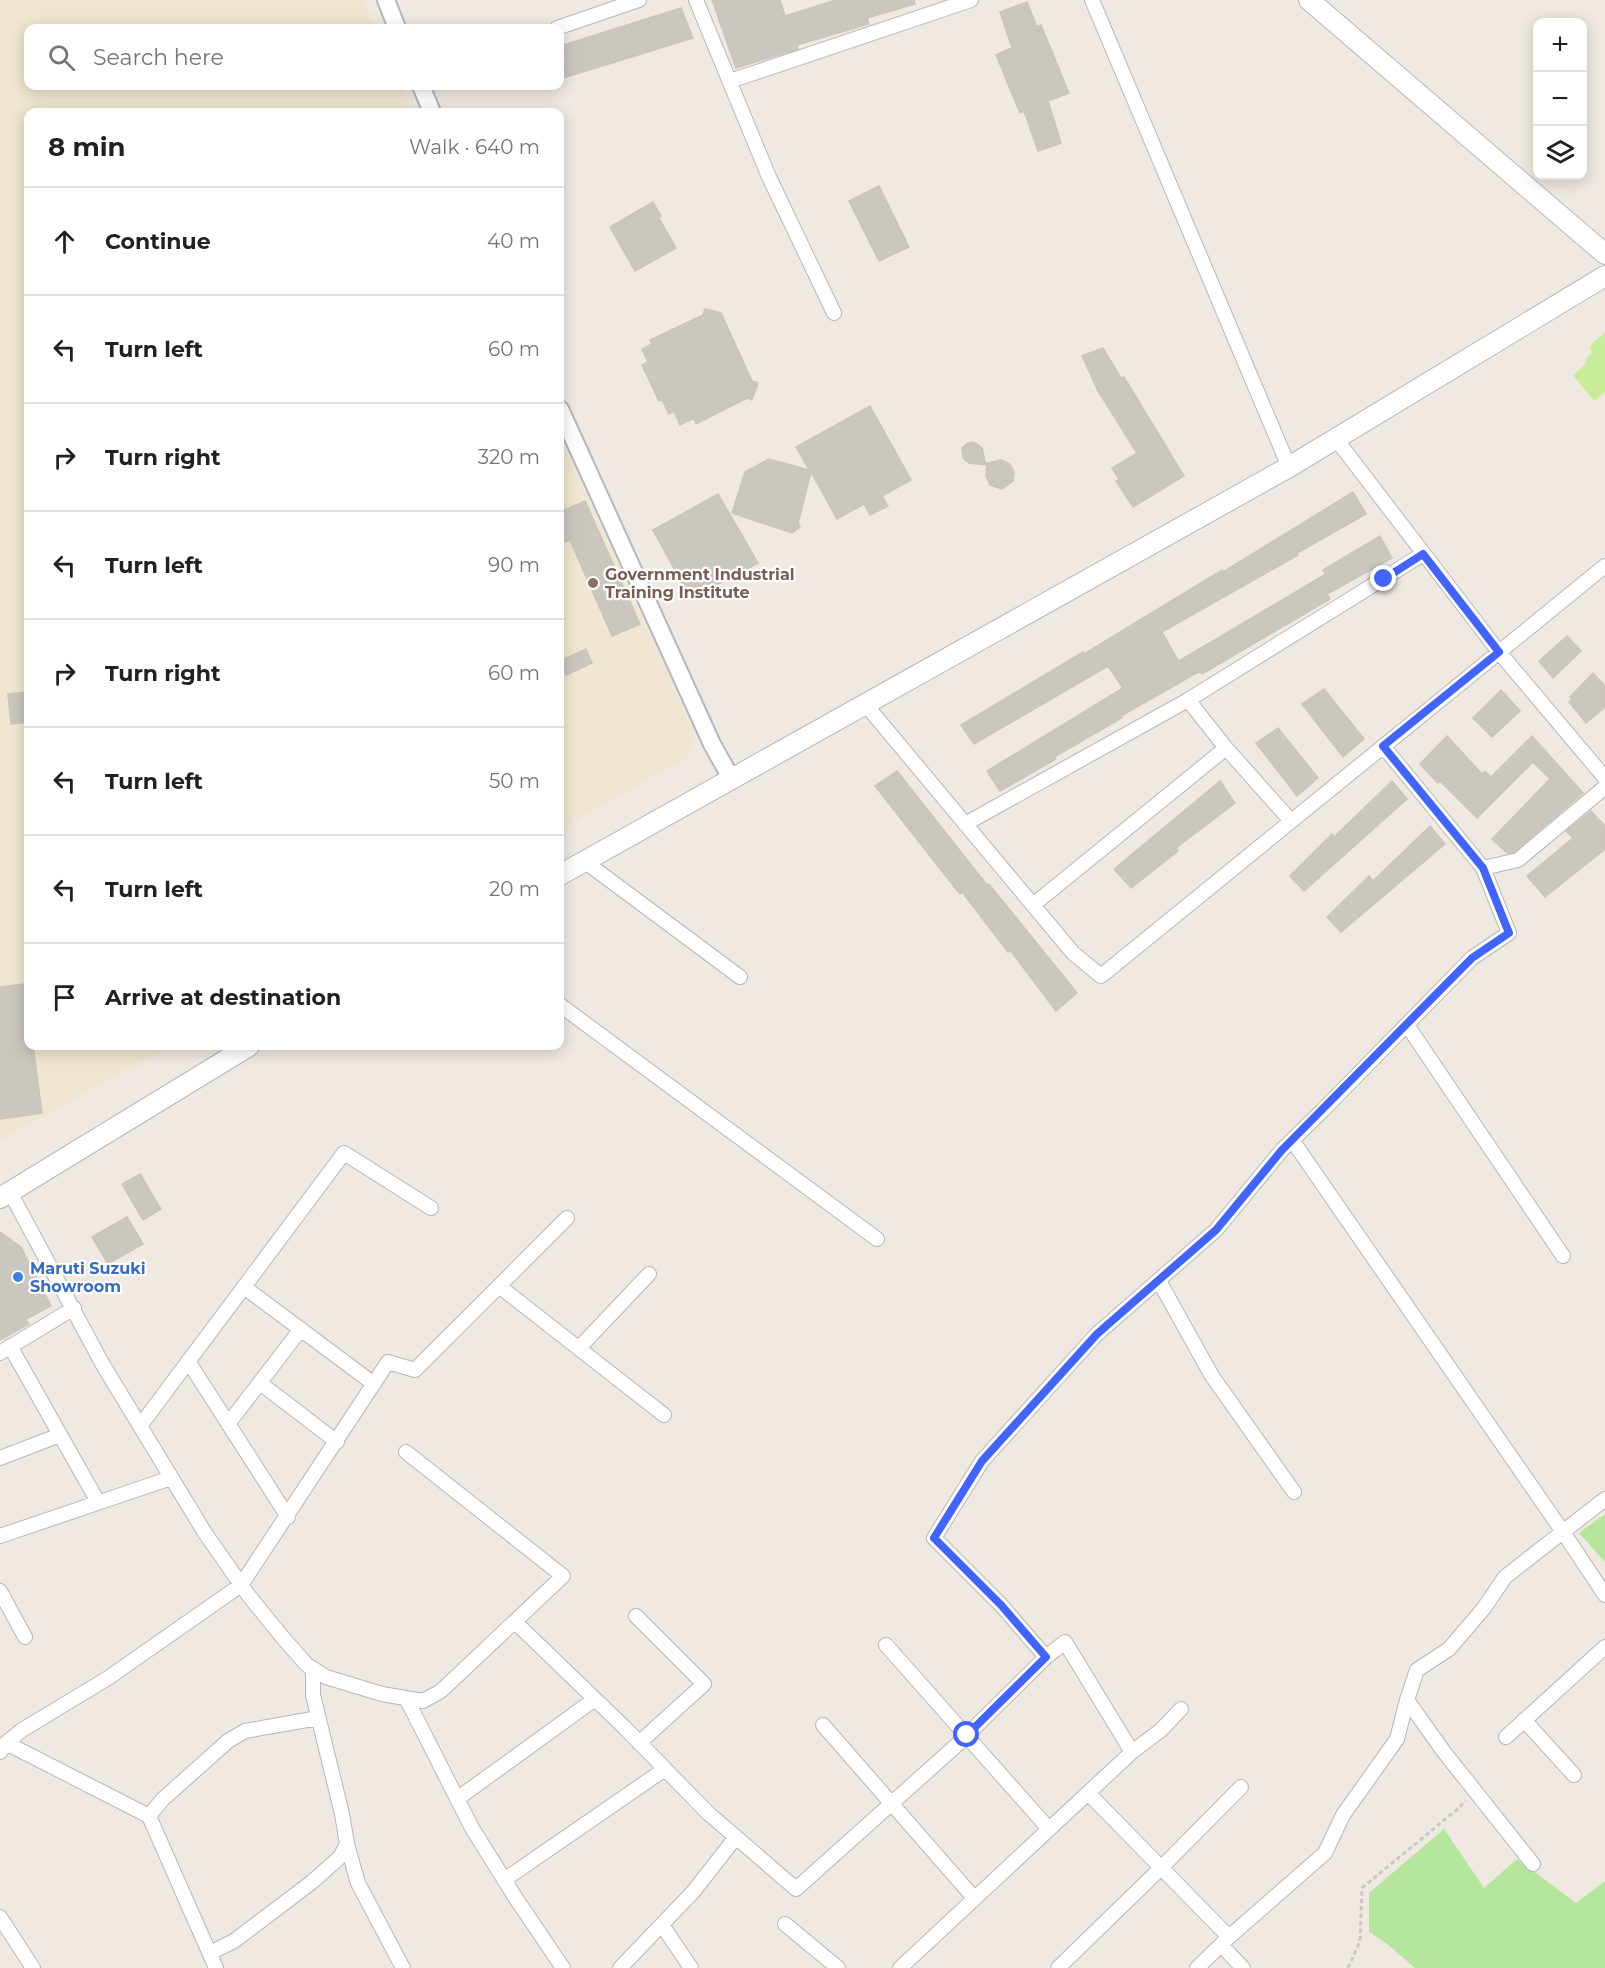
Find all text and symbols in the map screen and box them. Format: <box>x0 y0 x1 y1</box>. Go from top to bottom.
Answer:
map controls <box>1533 18 1587 180</box>
button: + <box>1533 18 1587 72</box>
search box <box>24 24 564 90</box>
icon: search <box>45 41 78 74</box>
text: Search here <box>93 44 224 71</box>
button: − <box>1533 72 1587 126</box>
button: layers <box>1533 126 1587 180</box>
text: 8 min <box>48 131 126 163</box>
text: Walk · 640 m <box>409 135 540 159</box>
icon: ahead <box>48 225 81 258</box>
text: Continue <box>105 228 211 255</box>
text: 40 m <box>487 229 540 253</box>
icon: left <box>48 333 81 366</box>
text: Turn left <box>105 336 203 363</box>
text: 60 m <box>488 337 540 361</box>
icon: right <box>48 441 81 474</box>
text: Turn right <box>105 444 220 471</box>
text: 320 m <box>478 445 540 469</box>
icon: left <box>48 549 81 582</box>
text: Turn left <box>105 552 203 579</box>
text: 90 m <box>488 553 540 577</box>
place label: Government Industrial Training Institute <box>605 565 795 602</box>
route end <box>1370 565 1396 591</box>
marker: Government Industrial Training Institute <box>586 576 600 590</box>
icon: right <box>48 657 81 690</box>
text: Turn right <box>105 660 220 687</box>
text: 60 m <box>488 661 540 685</box>
icon: left <box>48 765 81 798</box>
text: Turn left <box>105 768 203 795</box>
text: 50 m <box>489 769 540 793</box>
icon: left <box>48 873 81 906</box>
text: Turn left <box>105 876 203 903</box>
text: 20 m <box>489 877 540 901</box>
icon: arrive <box>48 981 81 1014</box>
text: Arrive at destination <box>105 984 341 1011</box>
place label: Maruti Suzuki Showroom <box>30 1259 146 1296</box>
marker: Maruti Suzuki Showroom <box>11 1270 25 1284</box>
route start <box>953 1721 979 1747</box>

